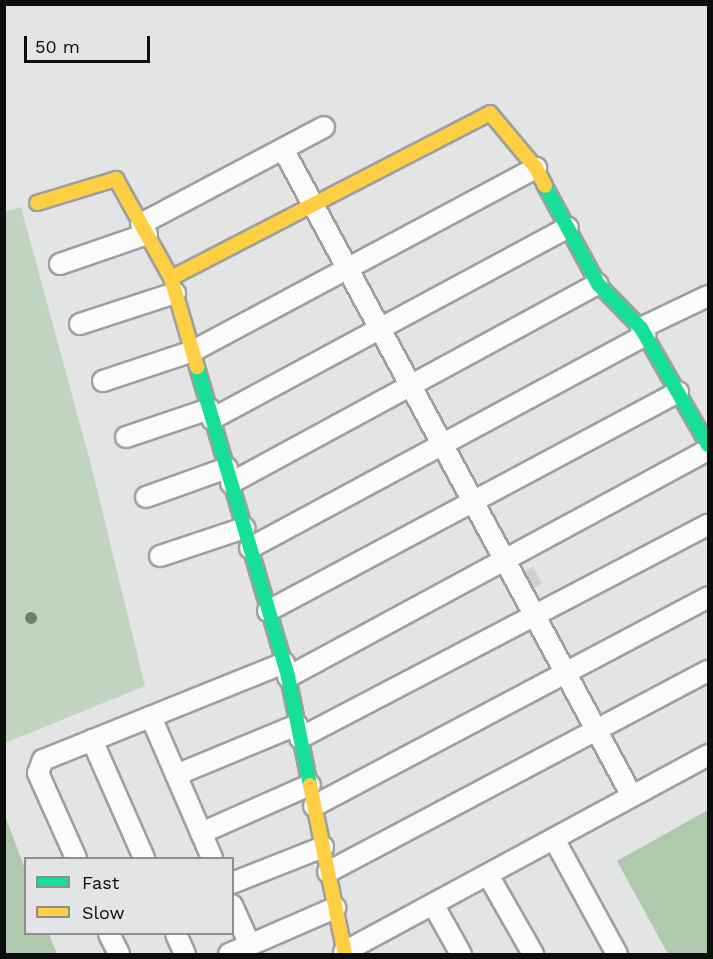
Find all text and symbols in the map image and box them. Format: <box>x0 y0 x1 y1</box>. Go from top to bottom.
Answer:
scale bar <box>27 24 153 62</box>
text: 50 m <box>35 36 80 57</box>
legend <box>24 857 234 935</box>
text: Fast <box>82 872 119 893</box>
text: Slow <box>82 902 125 923</box>

